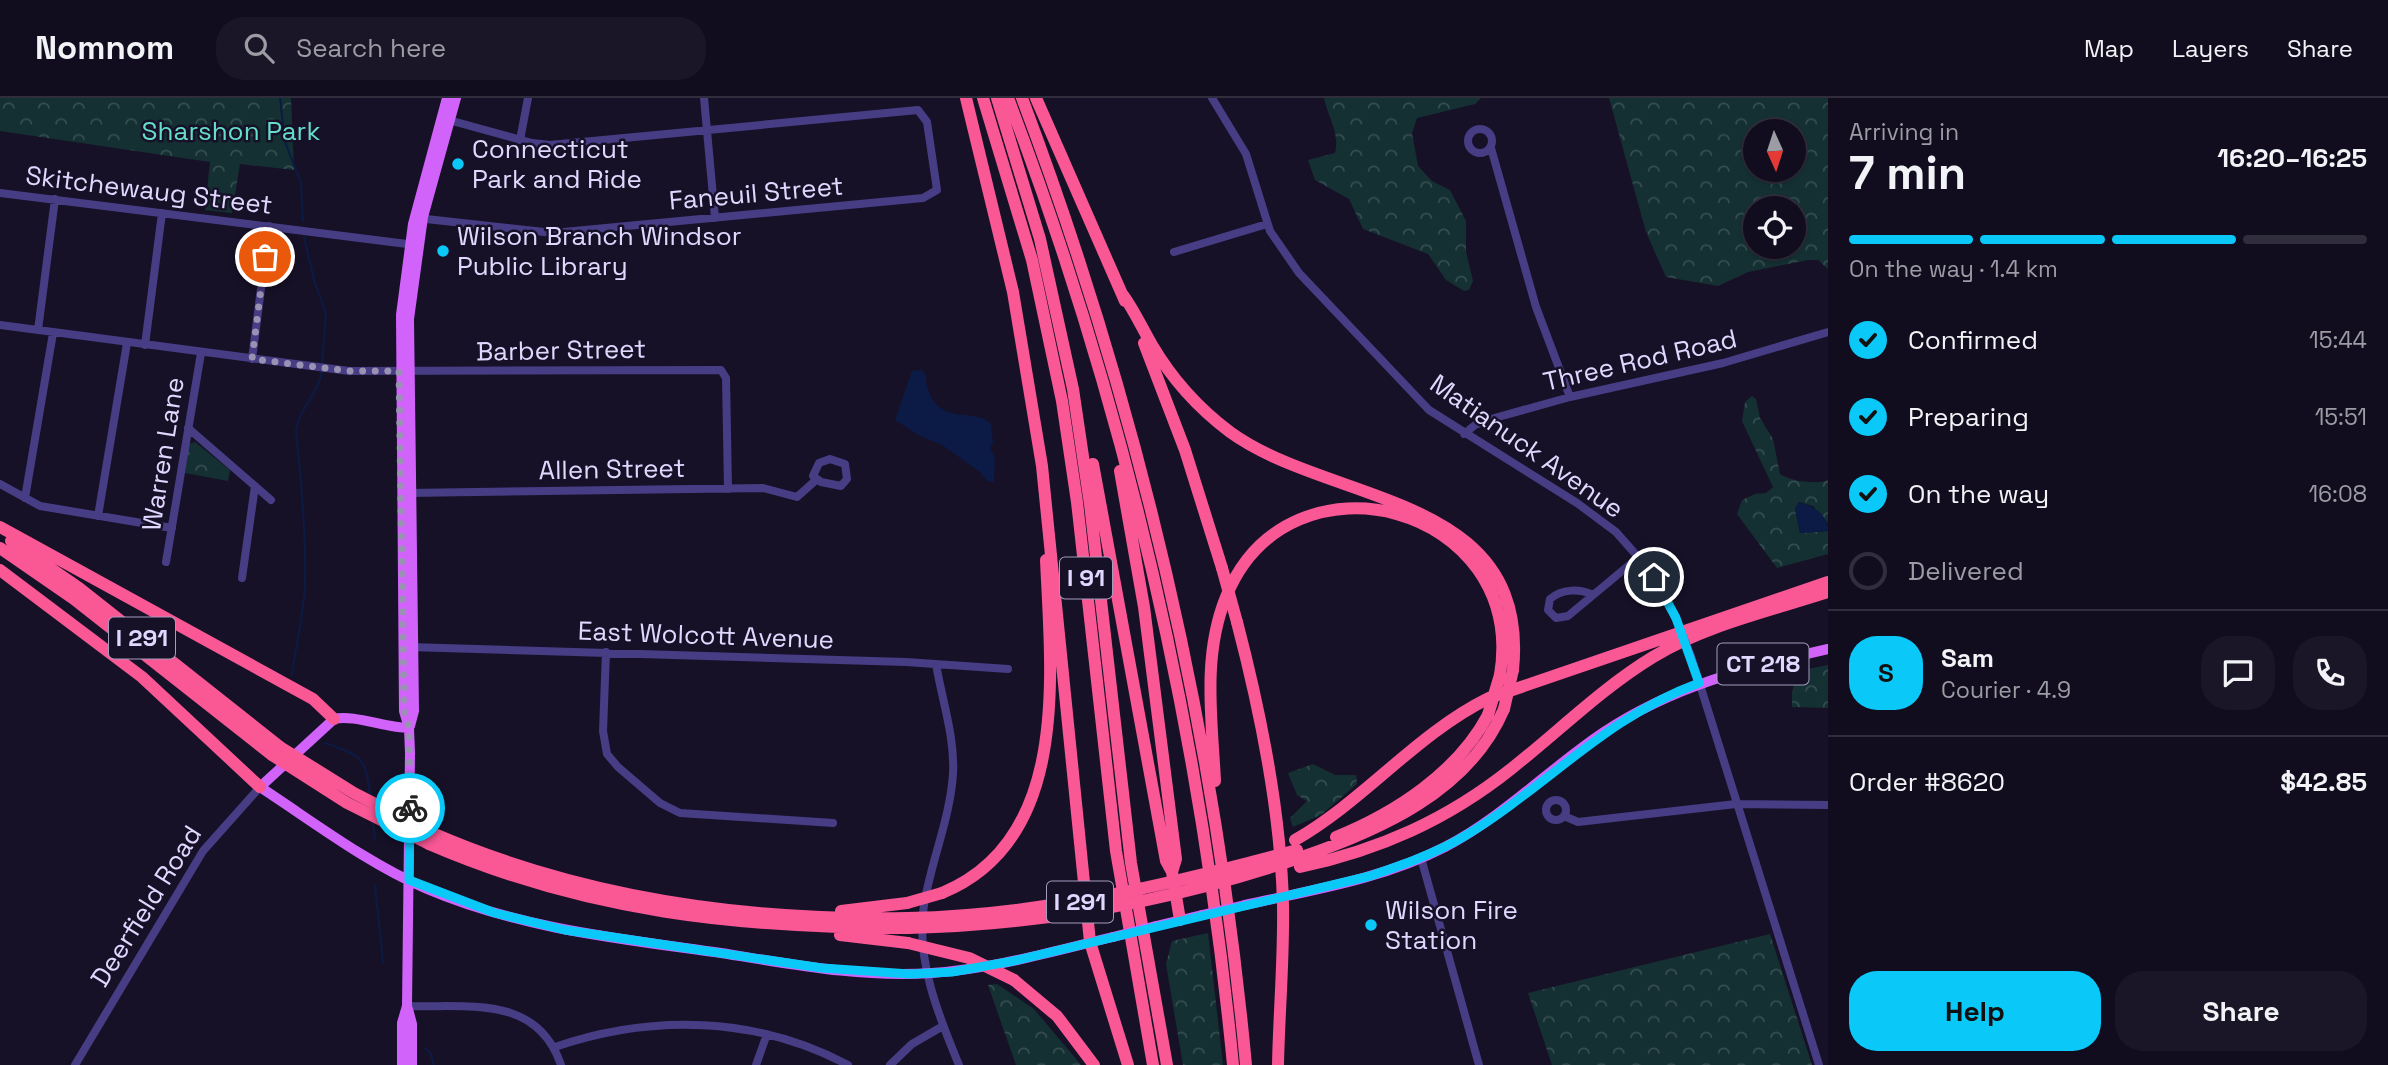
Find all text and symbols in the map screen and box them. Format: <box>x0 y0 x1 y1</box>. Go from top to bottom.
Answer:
search box <box>216 17 706 80</box>
text: Nomnom <box>35 27 174 69</box>
icon: search <box>240 29 278 67</box>
text: Search here <box>296 31 446 65</box>
text: Map <box>2084 33 2134 64</box>
text: Layers <box>2172 33 2249 64</box>
text: Share <box>2287 33 2353 64</box>
park label: Sharshon Park <box>142 114 320 148</box>
text: Arriving in <box>1849 117 1959 147</box>
north arrow <box>1743 119 1806 182</box>
map controls <box>1743 119 1806 259</box>
place label: Connecticut Park and Ride <box>472 132 642 196</box>
text: 16:20–16:25 <box>2217 141 2367 175</box>
text: 7 min <box>1849 144 1966 202</box>
marker: Connecticut Park and Ride <box>450 156 466 172</box>
street label: Skitchewaug Street <box>24 158 274 222</box>
street label: Faneuil Street <box>667 168 845 218</box>
button: locate <box>1743 196 1806 259</box>
place label: Wilson Branch Windsor Public Library <box>457 219 742 283</box>
pin <box>235 227 295 287</box>
icon: bag <box>246 238 284 276</box>
marker: Wilson Branch Windsor Public Library <box>435 243 451 259</box>
text: On the way · 1.4 km <box>1849 254 2058 284</box>
street label: Three Rod Road <box>1540 321 1740 399</box>
icon: check <box>1849 321 1887 359</box>
text: Confirmed <box>1908 323 2038 357</box>
text: 15:44 <box>2309 325 2367 355</box>
street label: Barber Street <box>476 332 646 368</box>
street label: Matianuck Avenue <box>1423 366 1631 526</box>
street label: Warren Lane <box>134 375 192 533</box>
icon: check <box>1849 398 1887 436</box>
text: Preparing <box>1908 400 2029 434</box>
text: 15:51 <box>2315 402 2367 432</box>
street label: Allen Street <box>538 451 686 487</box>
icon: check <box>1849 475 1887 513</box>
text: On the way <box>1908 477 2049 511</box>
text: 16:08 <box>2308 479 2367 509</box>
pin <box>1624 547 1684 607</box>
text: Delivered <box>1908 554 2024 588</box>
road number: I 91 <box>1060 558 1112 598</box>
icon: home <box>1635 558 1673 596</box>
street label: East Wolcott Avenue <box>577 614 835 656</box>
road number: I 291 <box>109 618 175 658</box>
button: chat <box>2201 636 2275 710</box>
button: phone <box>2293 636 2367 710</box>
text: Sam <box>1941 641 1994 675</box>
road number: CT 218 <box>1718 644 1809 684</box>
text: S <box>1878 656 1894 690</box>
text: Courier · 4.9 <box>1941 675 2071 705</box>
text: Order #8620 <box>1849 765 2005 799</box>
text: $42.85 <box>2280 765 2367 799</box>
courier <box>375 773 445 843</box>
icon: bike <box>391 789 429 827</box>
street label: Deerfield Road <box>83 819 209 993</box>
road number: I 291 <box>1047 882 1113 922</box>
place label: Wilson Fire Station <box>1385 893 1518 957</box>
marker: Wilson Fire Station <box>1363 917 1379 933</box>
button: Help <box>1849 971 2101 1051</box>
button: Share <box>2115 971 2367 1051</box>

